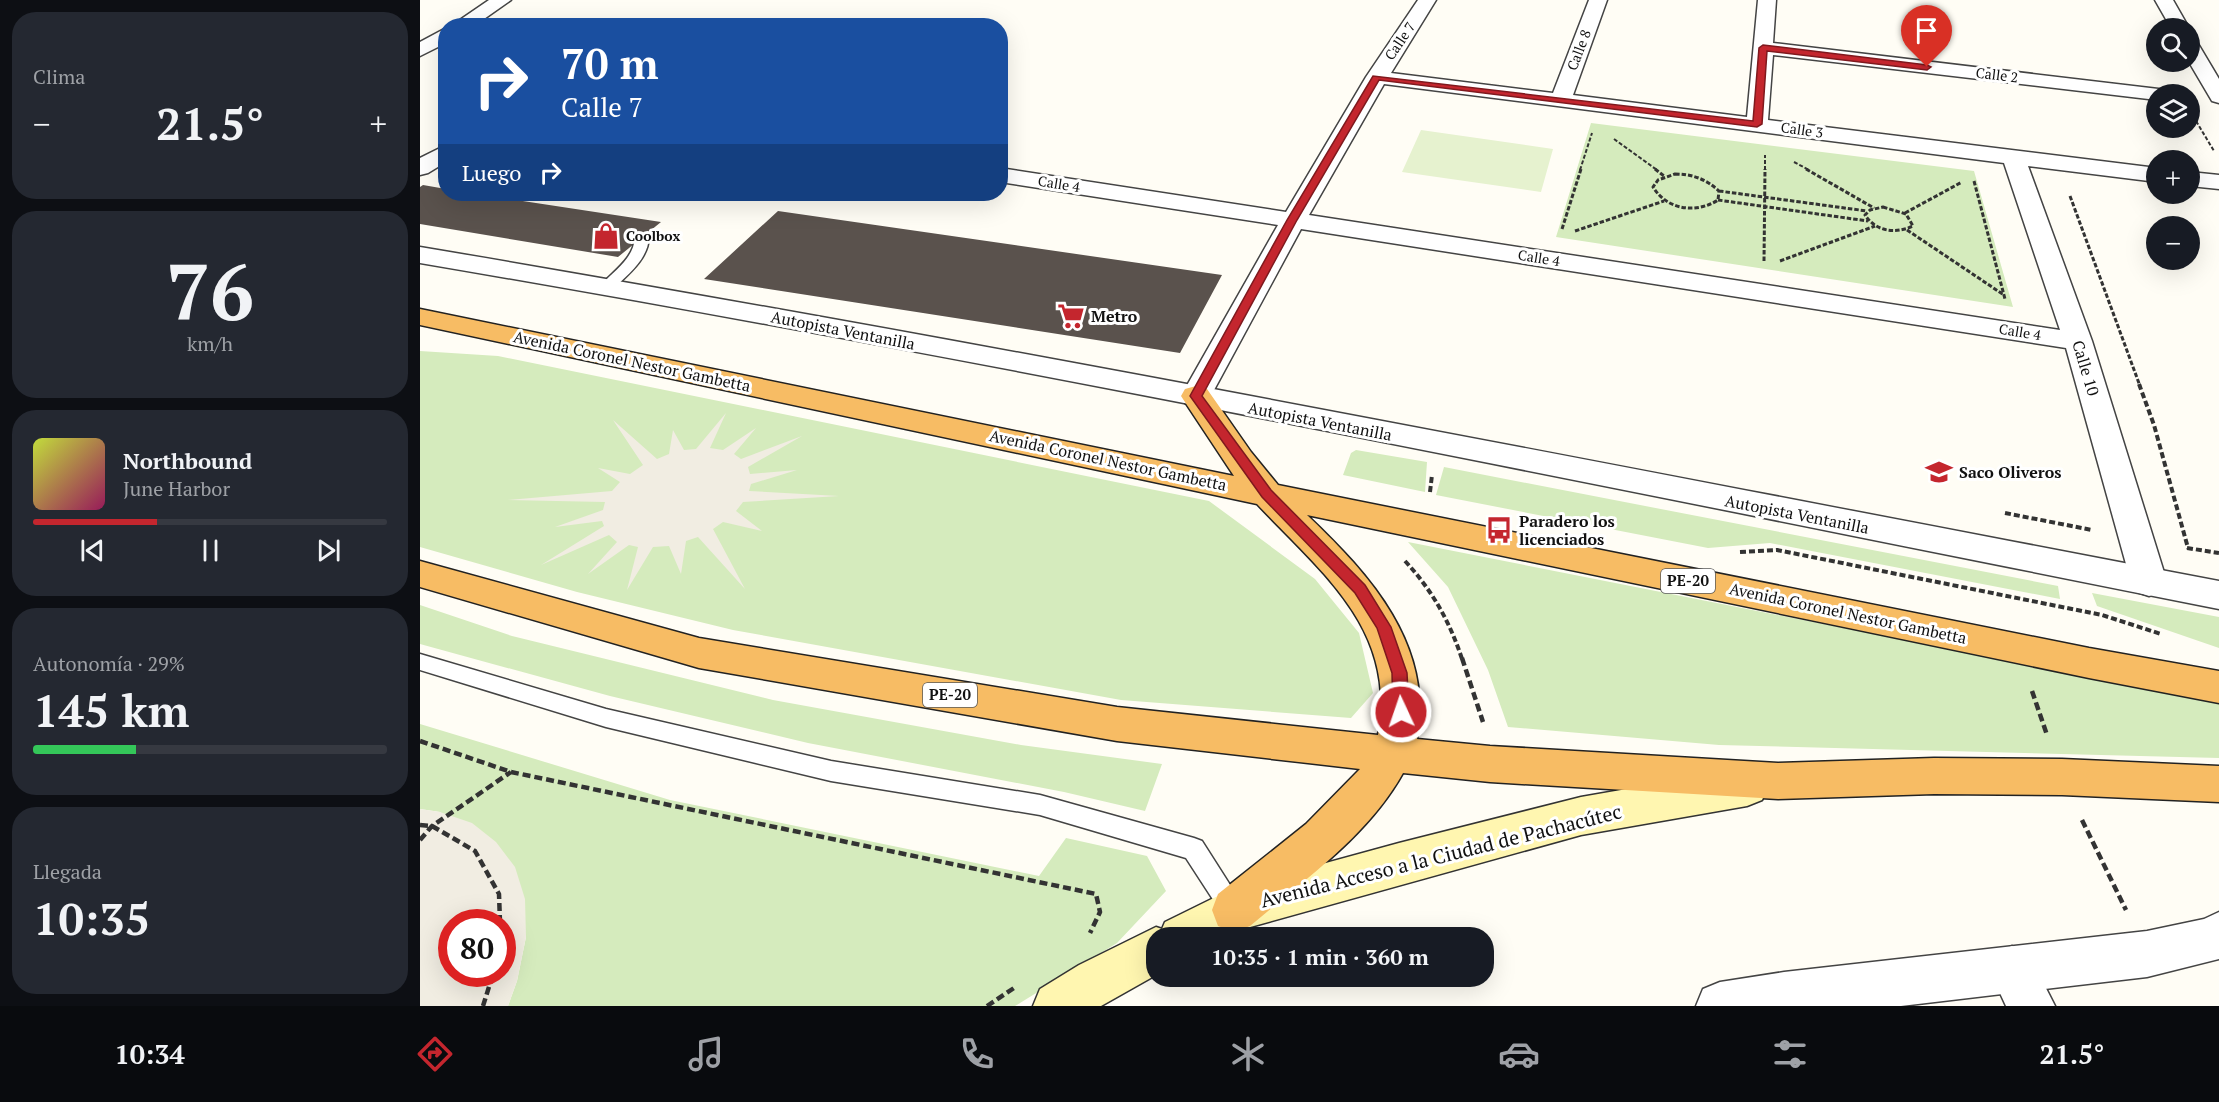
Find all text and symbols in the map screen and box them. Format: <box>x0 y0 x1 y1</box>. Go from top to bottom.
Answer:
pin <box>1901 5 1952 67</box>
icon: arrive <box>1910 14 1943 47</box>
street label: Calle 7 <box>1380 18 1419 64</box>
map controls <box>2146 18 2200 270</box>
button: search <box>2146 18 2200 72</box>
street label: Calle 8 <box>1562 27 1595 73</box>
text: 70 m <box>561 35 659 91</box>
icon: right <box>462 42 540 120</box>
street label: Calle 2 <box>1975 62 2019 87</box>
text: Clima <box>33 63 85 90</box>
button: layers <box>2146 84 2200 138</box>
text: Calle 7 <box>561 89 643 125</box>
text: 21.5° <box>156 93 264 153</box>
text: − <box>33 102 51 145</box>
text: + <box>369 102 387 145</box>
street label: Calle 3 <box>1780 117 1824 142</box>
button: + <box>2146 150 2200 204</box>
icon: right <box>534 156 567 189</box>
text: Luego <box>462 158 522 187</box>
street label: Calle 4 <box>1037 171 1082 196</box>
button: − <box>2146 216 2200 270</box>
shop icon: Coolbox <box>591 221 621 251</box>
place label: Coolbox <box>626 226 680 245</box>
text: 76 <box>166 239 254 342</box>
street label: Calle 4 <box>1517 245 1562 270</box>
supermarket icon: Metro <box>1056 301 1086 331</box>
street label: Autopista Ventanilla <box>769 305 917 355</box>
place label: Metro <box>1091 305 1138 327</box>
street label: Calle 4 <box>1998 319 2043 344</box>
street label: Avenida Coronel Nestor Gambetta <box>511 325 753 397</box>
text: km/h <box>187 330 233 357</box>
street label: Calle 10 <box>2067 338 2105 398</box>
street label: Autopista Ventanilla <box>1246 396 1394 446</box>
street label: Avenida Coronel Nestor Gambetta <box>987 424 1229 496</box>
text: Northbound <box>123 446 252 475</box>
school or university icon: Saco Oliveros <box>1924 457 1954 487</box>
place label: Saco Oliveros <box>1959 461 2061 483</box>
text: June Harbor <box>123 475 230 502</box>
street label: Autopista Ventanilla <box>1723 489 1871 539</box>
place label: Paradero los licenciados <box>1519 510 1615 550</box>
bus stop icon: Paradero los licenciados <box>1484 515 1514 545</box>
icon: previous <box>76 534 109 567</box>
icon: pause <box>194 534 227 567</box>
icon: next <box>312 534 345 567</box>
road number: PE-20 <box>1661 569 1715 593</box>
street label: Avenida Coronel Nestor Gambetta <box>1727 577 1969 649</box>
text: Autonomía · 29% <box>33 650 185 677</box>
text: 145 km <box>33 680 189 740</box>
position arrow <box>1369 680 1433 744</box>
road number: PE-20 <box>923 683 977 707</box>
street label: Avenida Acceso a la Ciudad de Pachacútec <box>1257 797 1624 914</box>
text: Llegada <box>33 858 102 885</box>
text: 10:35 <box>33 888 150 948</box>
speed limit sign: 80 <box>438 909 516 987</box>
text: 10:35 · 1 min · 360 m <box>1211 942 1429 971</box>
icon: directions <box>414 1033 456 1075</box>
icon: music <box>685 1033 727 1075</box>
icon: phone <box>956 1033 998 1075</box>
icon: climate <box>1227 1033 1269 1075</box>
icon: car <box>1498 1033 1540 1075</box>
icon: filters <box>1769 1033 1811 1075</box>
text: 10:34 <box>114 1036 185 1072</box>
text: 21.5° <box>2040 1036 2104 1072</box>

